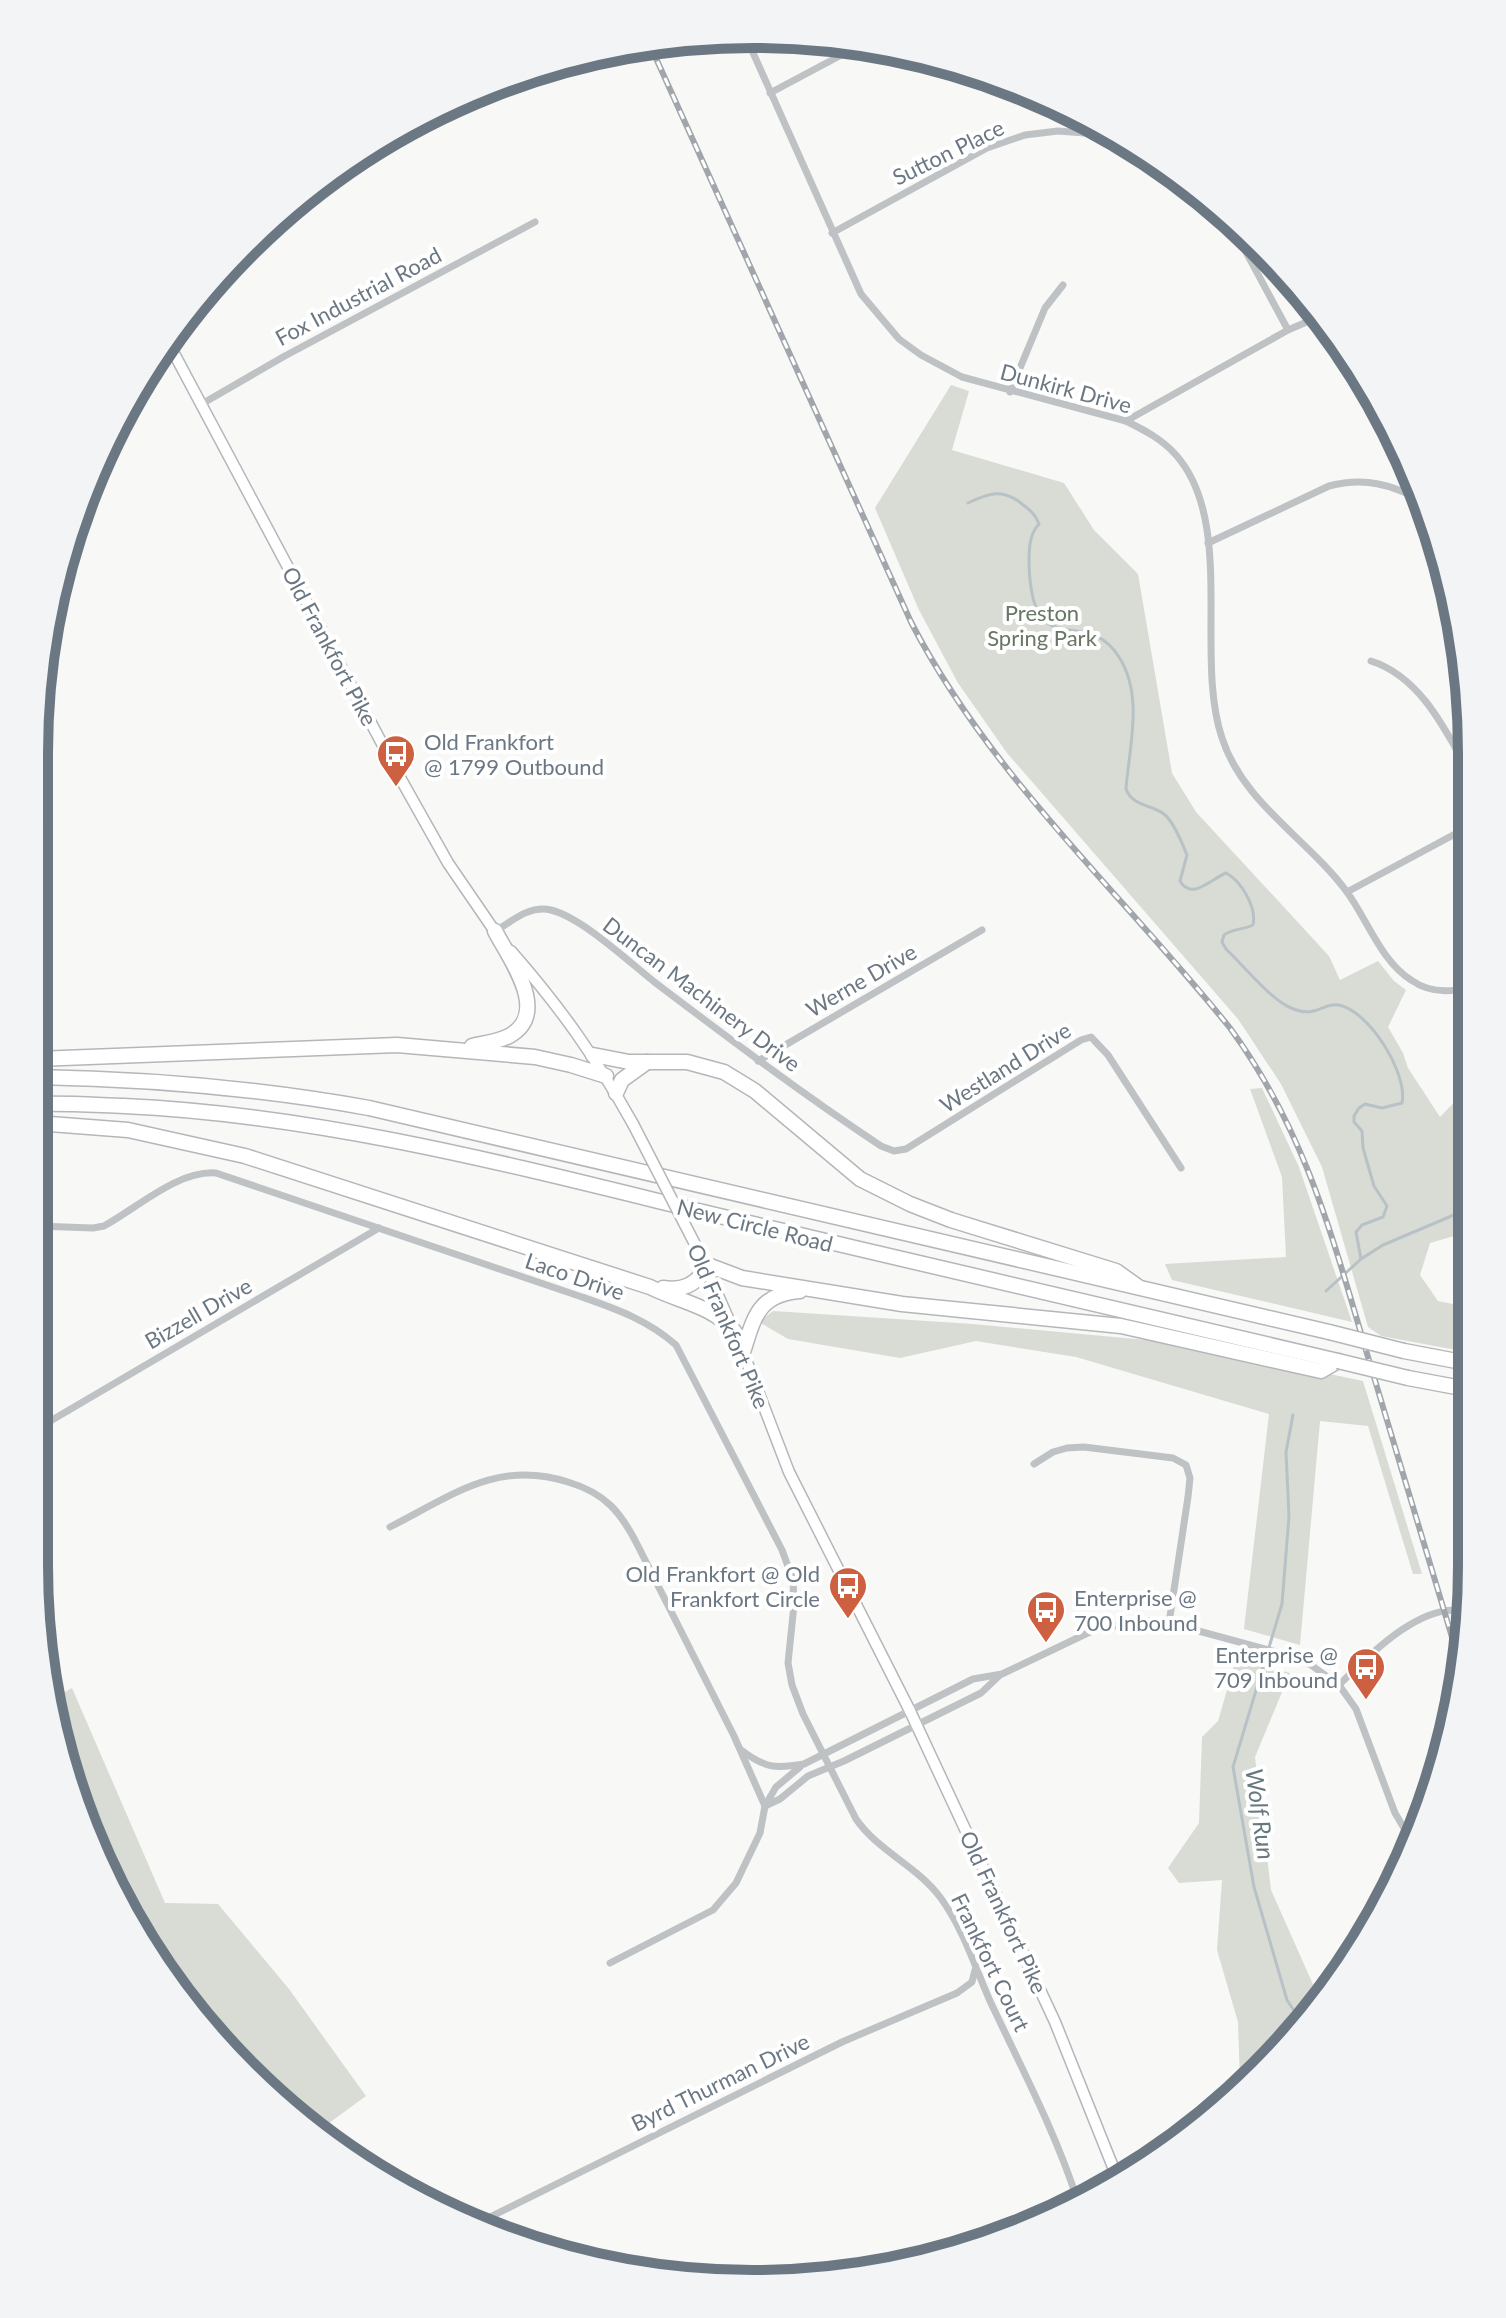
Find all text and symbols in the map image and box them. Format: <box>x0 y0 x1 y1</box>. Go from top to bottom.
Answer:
street label: Sutton Place <box>888 113 1008 191</box>
street label: Fox Industrial Road <box>270 241 446 351</box>
street label: Dunkirk Drive <box>997 358 1135 418</box>
street label: Old Frankfort Pike <box>277 562 383 730</box>
park label: Preston Spring Park <box>987 599 1098 651</box>
place label: Old Frankfort @ 1799 Outbound <box>424 728 604 780</box>
bus stop icon: Old Frankfort @ 1799 Outbound <box>375 733 417 788</box>
street label: Duncan Machinery Drive <box>598 911 806 1077</box>
street label: Werne Drive <box>801 938 921 1022</box>
street label: Westland Drive <box>935 1016 1075 1118</box>
street label: New Circle Road <box>674 1193 836 1257</box>
street label: Old Frankfort Pike <box>682 1240 776 1412</box>
street label: Laco Drive <box>522 1246 628 1306</box>
street label: Bizzell Drive <box>140 1272 256 1354</box>
place label: Old Frankfort @ Old Frankfort Circle <box>625 1560 820 1612</box>
bus stop icon: Old Frankfort @ Old Frankfort Circle <box>827 1565 869 1620</box>
place label: Enterprise @ 700 Inbound <box>1074 1584 1198 1636</box>
bus stop icon: Enterprise @ 700 Inbound <box>1025 1589 1067 1644</box>
place label: Enterprise @ 709 Inbound <box>1214 1641 1338 1693</box>
bus stop icon: Enterprise @ 709 Inbound <box>1345 1646 1387 1701</box>
water label: Wolf Run <box>1240 1767 1282 1861</box>
street label: Old Frankfort Pike <box>955 1826 1053 1998</box>
street label: Frankfort Court <box>946 1889 1036 2036</box>
street label: Byrd Thurman Drive <box>626 2027 814 2137</box>

